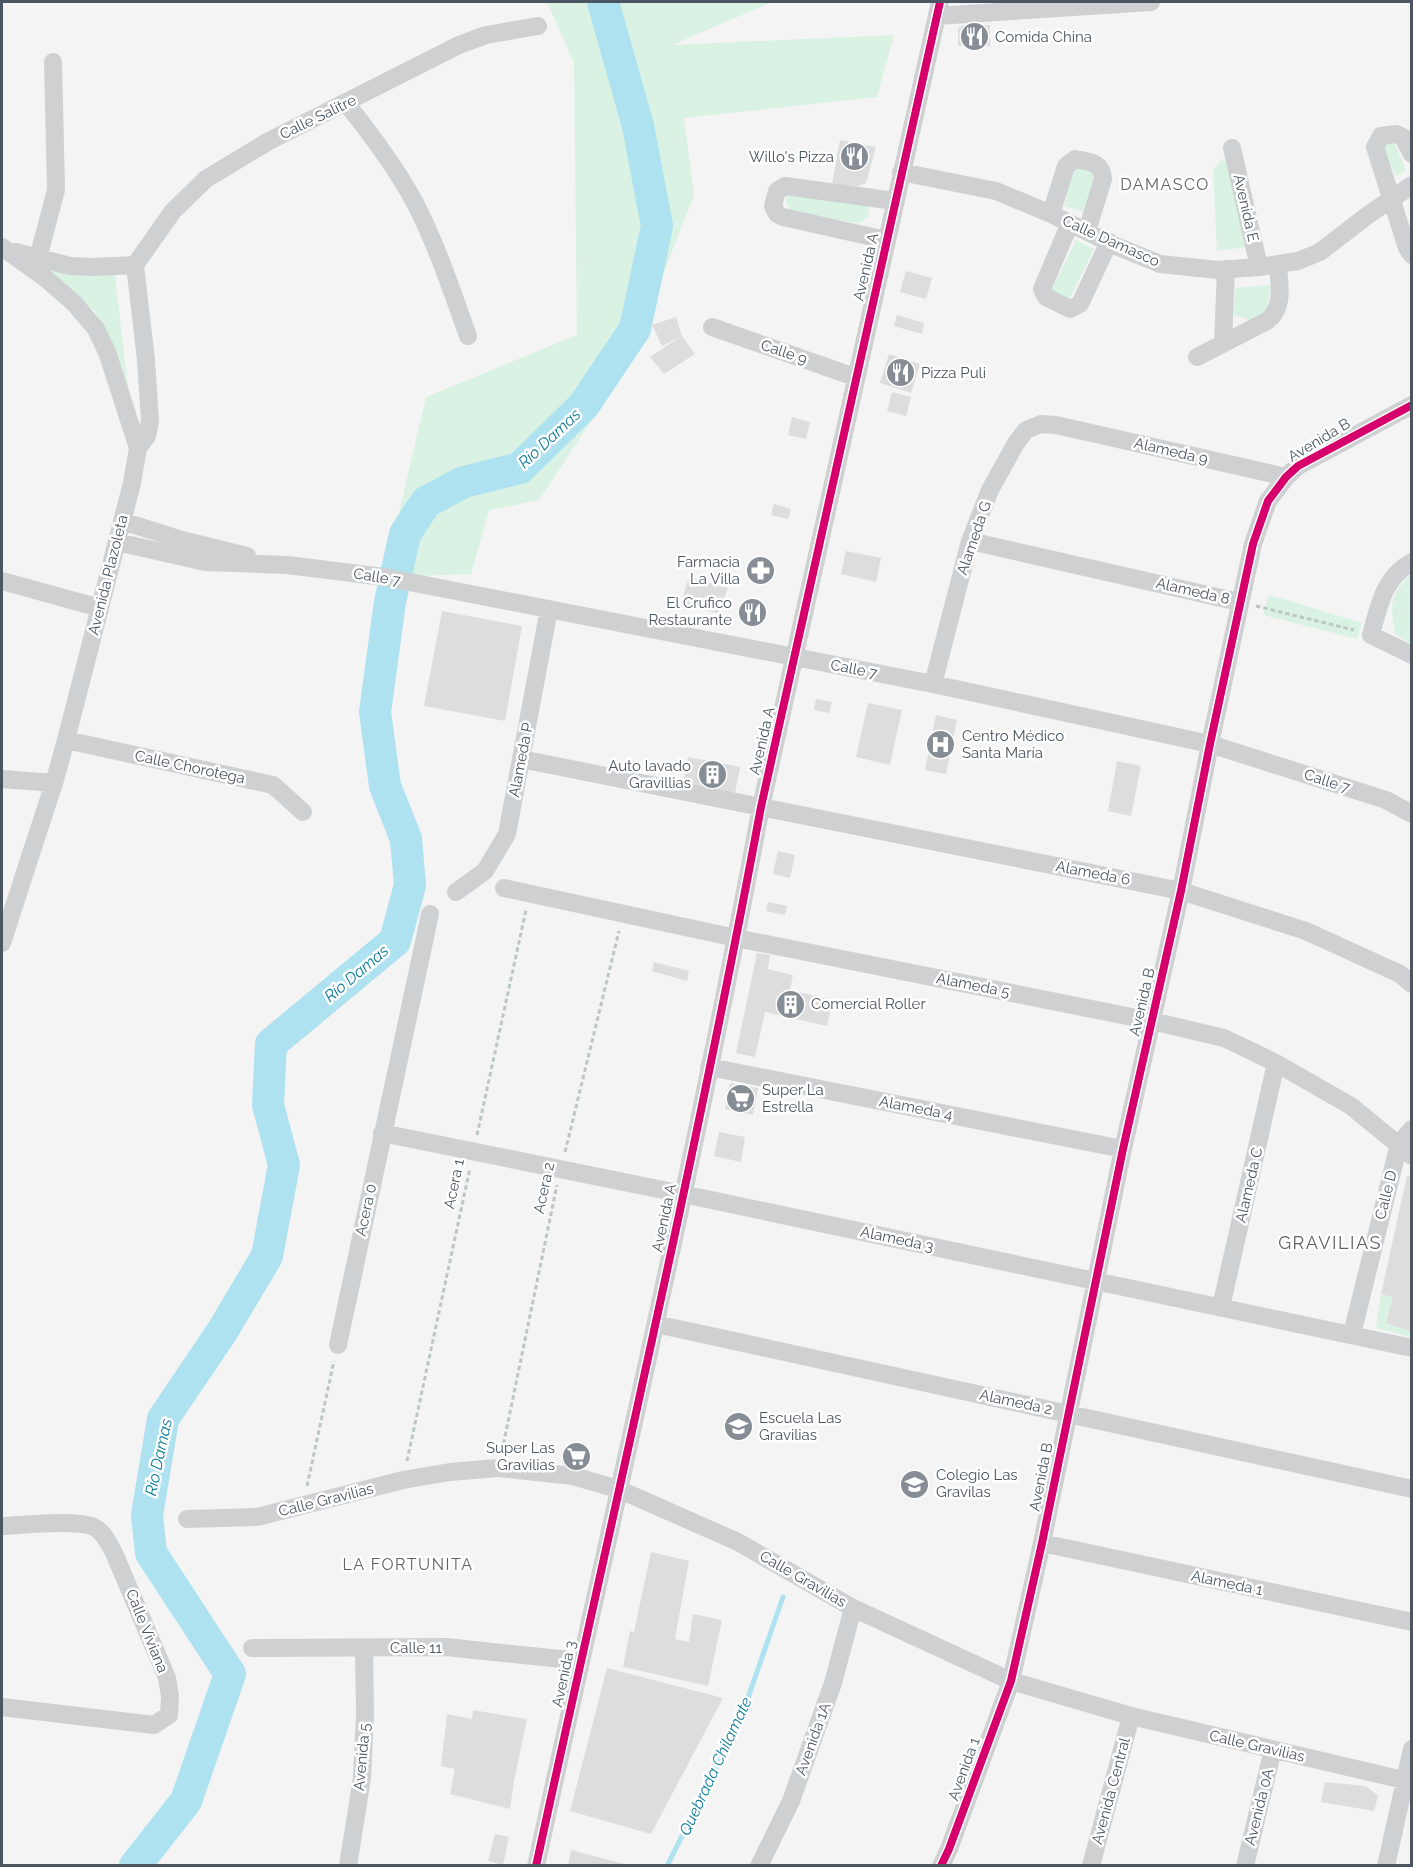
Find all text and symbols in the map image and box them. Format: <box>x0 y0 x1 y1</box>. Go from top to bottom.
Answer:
restaurant icon: Comida China <box>958 21 990 53</box>
place label: Comida China <box>995 28 1092 46</box>
street label: Calle Salitre <box>277 91 359 143</box>
restaurant icon: Willo's Pizza <box>839 141 871 173</box>
place label: Willo's Pizza <box>749 148 834 166</box>
street label: Avenida E <box>1230 173 1262 243</box>
district label: DAMASCO <box>1120 175 1210 194</box>
street label: Calle Damasco <box>1060 212 1162 270</box>
street label: Avenida A <box>849 231 883 303</box>
street label: Calle 9 <box>758 336 810 368</box>
restaurant icon: Pizza Puli <box>884 357 916 389</box>
place label: Pizza Puli <box>921 364 986 382</box>
water label: Río Damas <box>514 404 585 472</box>
street label: Avenida B <box>1285 414 1353 466</box>
street label: Alameda 9 <box>1132 434 1210 468</box>
street label: Alameda G <box>953 499 995 577</box>
street label: Avenida Plazoleta <box>84 513 132 637</box>
place label: Farmacia La Villa <box>677 553 740 588</box>
pharmacy icon: Farmacia La Villa <box>745 555 777 587</box>
street label: Calle 7 <box>352 564 402 590</box>
street label: Alameda 8 <box>1154 574 1232 608</box>
place label: El Crufico Restaurante <box>649 594 732 629</box>
restaurant icon: El Crufico Restaurante <box>737 596 769 628</box>
street label: Calle 7 <box>829 656 879 682</box>
street label: Avenida A <box>745 705 779 777</box>
street label: Alameda P <box>505 721 537 799</box>
place label: Centro Médico Santa María <box>962 727 1064 762</box>
hospital icon: Centro Médico Santa María <box>925 729 957 761</box>
street label: Calle Chorotega <box>133 747 247 787</box>
place label: Auto lavado Gravillias <box>608 757 691 792</box>
building icon: Auto lavado Gravillias <box>696 759 728 791</box>
street label: Calle 7 <box>1302 765 1352 797</box>
street label: Alameda 6 <box>1054 857 1132 889</box>
water label: Río Damas <box>320 941 393 1006</box>
street label: Avenida B <box>1125 966 1159 1038</box>
street label: Alameda 5 <box>935 969 1011 1001</box>
building icon: Comercial Roller <box>774 988 806 1020</box>
place label: Comercial Roller <box>811 995 926 1013</box>
place label: Super La Estrella <box>762 1081 824 1116</box>
supermarket icon: Super La Estrella <box>725 1083 757 1115</box>
street label: Alameda 4 <box>878 1092 954 1124</box>
street label: Alameda C <box>1232 1146 1266 1224</box>
street label: Acera 1 <box>440 1157 468 1211</box>
street label: Acera 2 <box>530 1161 558 1215</box>
street label: Calle D <box>1371 1168 1401 1221</box>
street label: Acera 0 <box>352 1182 380 1238</box>
street label: Avenida A <box>648 1182 680 1254</box>
street label: Alameda 3 <box>859 1222 935 1256</box>
district label: GRAVILIAS <box>1278 1232 1382 1253</box>
street label: Alameda 2 <box>978 1385 1054 1419</box>
place label: Escuela Las Gravilias <box>759 1409 842 1444</box>
school or university icon: Escuela Las Gravilias <box>722 1411 754 1443</box>
water label: Río Damas <box>141 1416 176 1497</box>
place label: Super Las Gravilias <box>486 1439 555 1474</box>
supermarket icon: Super Las Gravilias <box>560 1441 592 1473</box>
street label: Avenida B <box>1026 1441 1056 1513</box>
place label: Colegio Las Gravilas <box>936 1466 1018 1501</box>
school or university icon: Colegio Las Gravilas <box>899 1468 931 1500</box>
street label: Calle Gravilias <box>277 1480 375 1520</box>
street label: Calle Gravilias <box>756 1547 850 1611</box>
district label: LA FORTUNITA <box>343 1555 473 1574</box>
street label: Alameda 1 <box>1190 1567 1265 1599</box>
street label: Calle Viviana <box>122 1587 172 1675</box>
street label: Calle 11 <box>390 1639 443 1657</box>
street label: Avenida 3 <box>548 1639 580 1709</box>
water label: Quebrada Chilamate <box>675 1694 756 1838</box>
street label: Avenida 1A <box>792 1700 834 1778</box>
street label: Avenida 5 <box>350 1722 374 1792</box>
street label: Calle Gravilias <box>1208 1726 1306 1766</box>
street label: Avenida 1 <box>944 1734 984 1803</box>
street label: Avenida Central <box>1088 1735 1134 1846</box>
street label: Avenida 0A <box>1241 1767 1277 1847</box>

